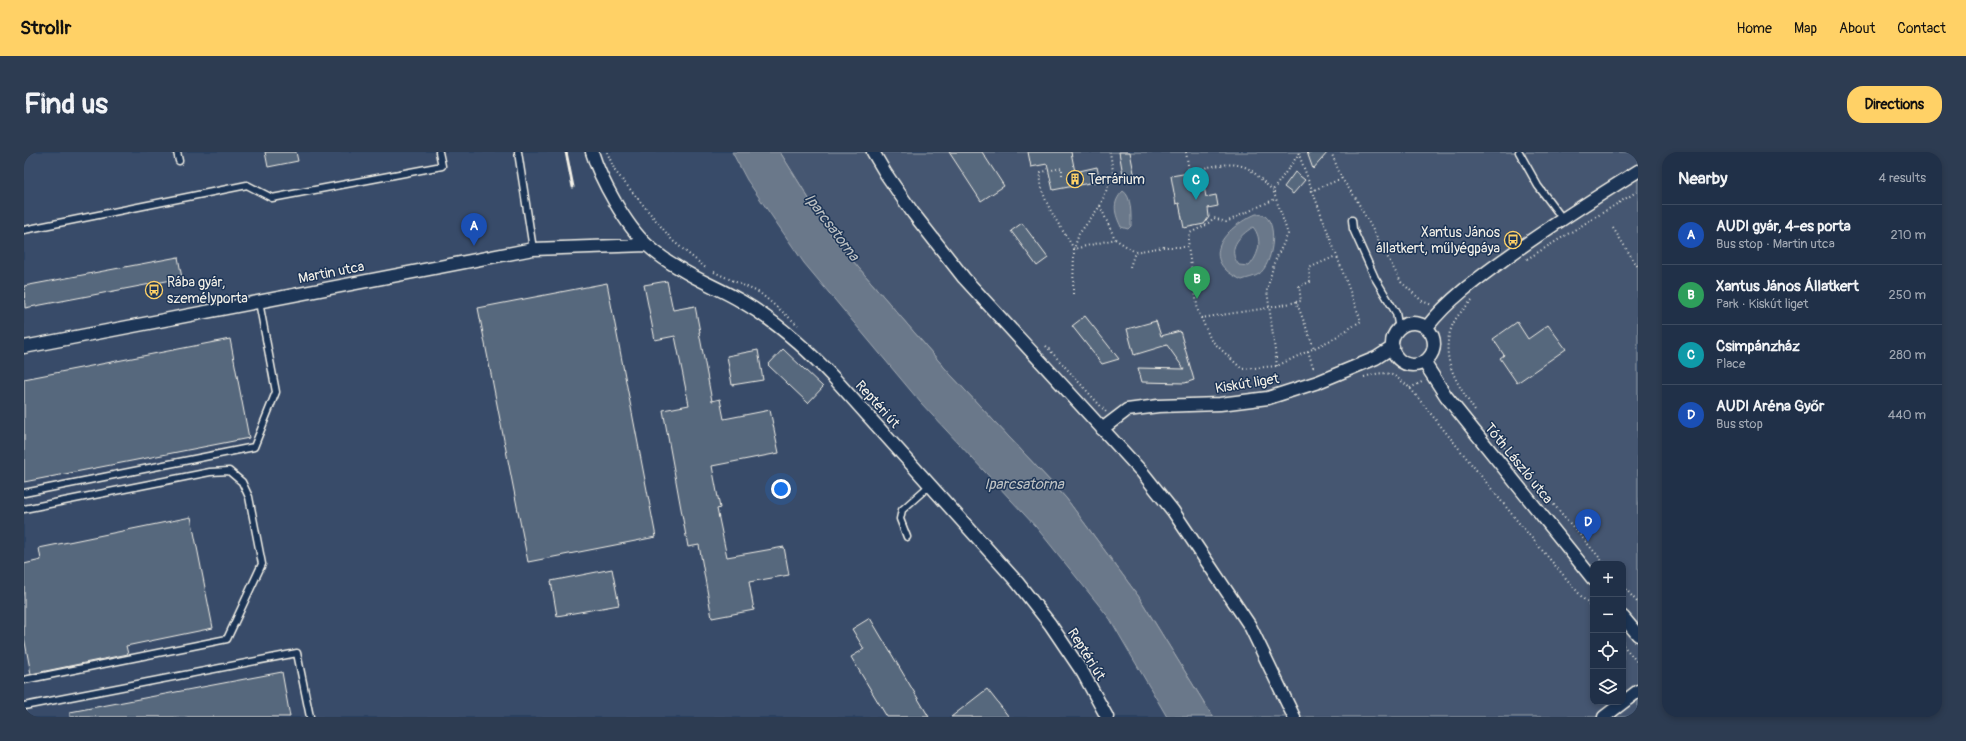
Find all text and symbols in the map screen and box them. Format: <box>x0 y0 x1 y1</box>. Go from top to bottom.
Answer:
text: Strollr <box>20 16 71 40</box>
text: Home <box>1737 20 1772 37</box>
text: Map <box>1794 20 1817 37</box>
text: About <box>1839 20 1875 37</box>
text: Contact <box>1897 20 1946 37</box>
button: Directions <box>1847 86 1942 123</box>
text: Find us <box>24 87 108 122</box>
pin: C <box>1183 167 1209 200</box>
text: Nearby <box>1678 168 1727 189</box>
building icon: Terrárium <box>1065 169 1085 189</box>
text: 4 results <box>1879 170 1926 186</box>
place label: Terrárium <box>1088 171 1145 188</box>
water label: Iparcsatorna <box>800 190 864 266</box>
pin: A <box>461 213 487 246</box>
text: AUDI gyár, 4-es porta <box>1716 217 1851 236</box>
place label: Xantus János állatkert, műlyégpáya <box>1376 224 1501 257</box>
text: A <box>1687 227 1695 243</box>
text: 210 m <box>1890 227 1926 243</box>
bus stop icon: Xantus János állatkert, műlyégpáya <box>1503 230 1523 250</box>
text: Bus stop · Martin utca <box>1716 236 1835 252</box>
street label: Martin utca <box>297 258 366 287</box>
pin: B <box>1184 266 1210 299</box>
place label: Rába gyár, személyporta <box>167 274 248 307</box>
text: Xantus János Állatkert <box>1716 277 1859 296</box>
bus stop icon: Rába gyár, személyporta <box>144 280 164 300</box>
text: B <box>1687 287 1695 303</box>
text: 250 m <box>1888 287 1926 303</box>
text: Park · Kiskút liget <box>1716 296 1808 312</box>
text: Csimpánzház <box>1716 337 1800 356</box>
text: C <box>1687 347 1695 363</box>
text: 280 m <box>1889 347 1926 363</box>
text: Place <box>1716 356 1745 372</box>
street label: Kiskút liget <box>1214 370 1281 397</box>
street label: Reptéri út <box>852 377 904 432</box>
text: AUDI Aréna Győr <box>1716 397 1824 416</box>
text: D <box>1687 407 1695 423</box>
text: 440 m <box>1888 407 1926 423</box>
text: Bus stop <box>1716 416 1763 432</box>
street label: Tóth László utca <box>1481 419 1556 507</box>
water label: Iparcsatorna <box>984 475 1065 494</box>
your location <box>771 479 791 499</box>
pin: D <box>1575 509 1601 542</box>
map controls <box>1590 561 1626 705</box>
button: + <box>1590 561 1626 597</box>
button: − <box>1590 597 1626 633</box>
street label: Reptéri út <box>1064 625 1109 684</box>
button: locate <box>1590 633 1626 669</box>
button: layers <box>1590 669 1626 705</box>

